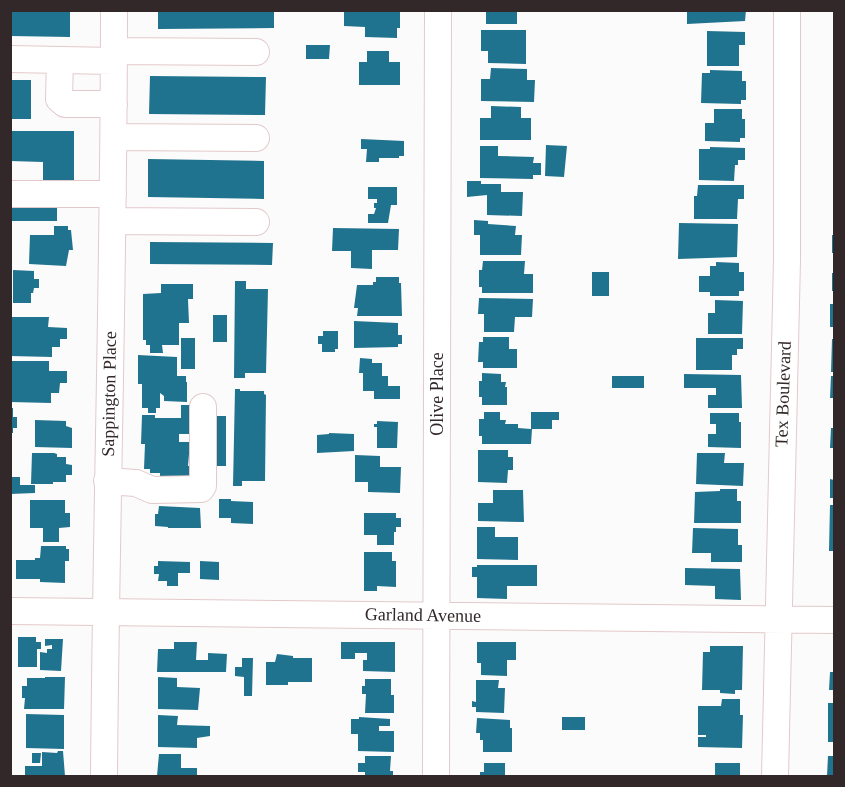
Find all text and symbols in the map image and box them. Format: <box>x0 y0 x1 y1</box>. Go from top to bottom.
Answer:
street label: Sappington Place <box>98 331 120 457</box>
street label: Tex Boulevard <box>771 341 795 447</box>
street label: Olive Place <box>427 352 447 436</box>
street label: Garland Avenue <box>365 604 481 626</box>

